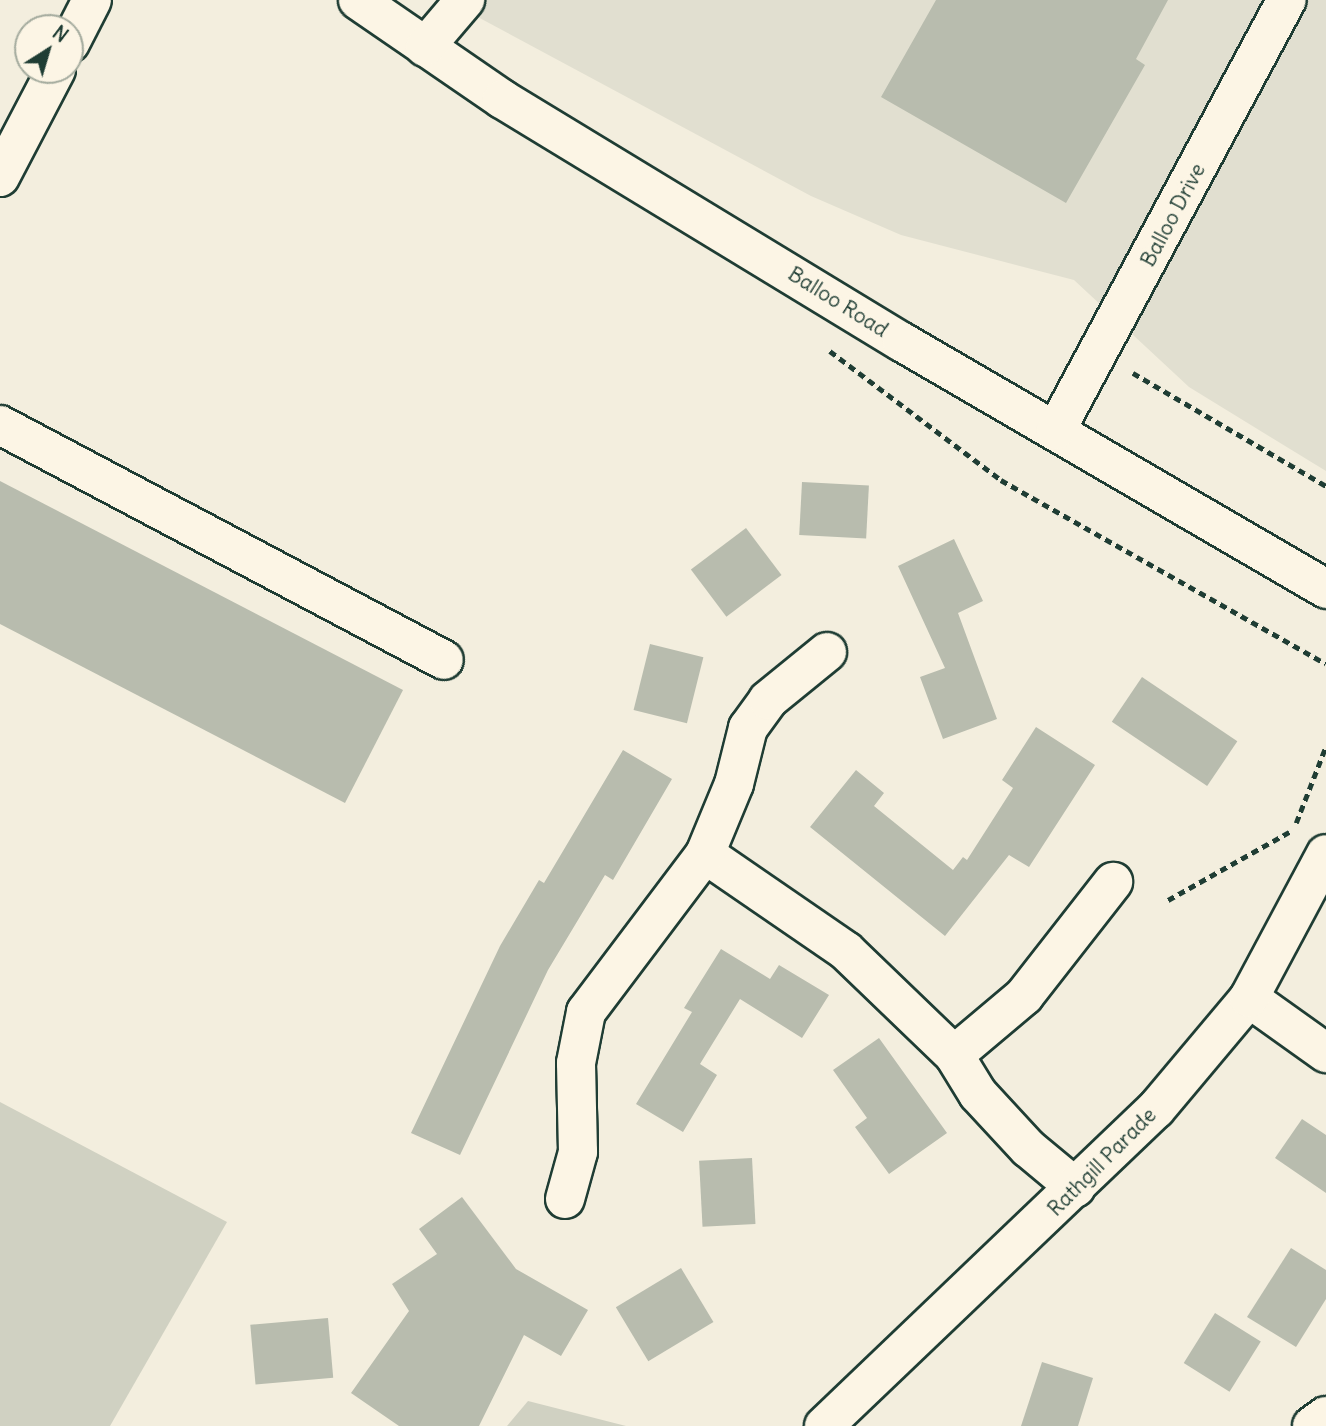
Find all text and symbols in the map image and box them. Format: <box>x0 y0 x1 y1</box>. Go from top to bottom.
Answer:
north arrow <box>14 14 84 84</box>
text: N <box>48 20 73 47</box>
street label: Balloo Drive <box>1135 159 1211 271</box>
street label: Balloo Road <box>783 261 893 343</box>
street label: Rathgill Parade <box>1042 1102 1162 1222</box>

